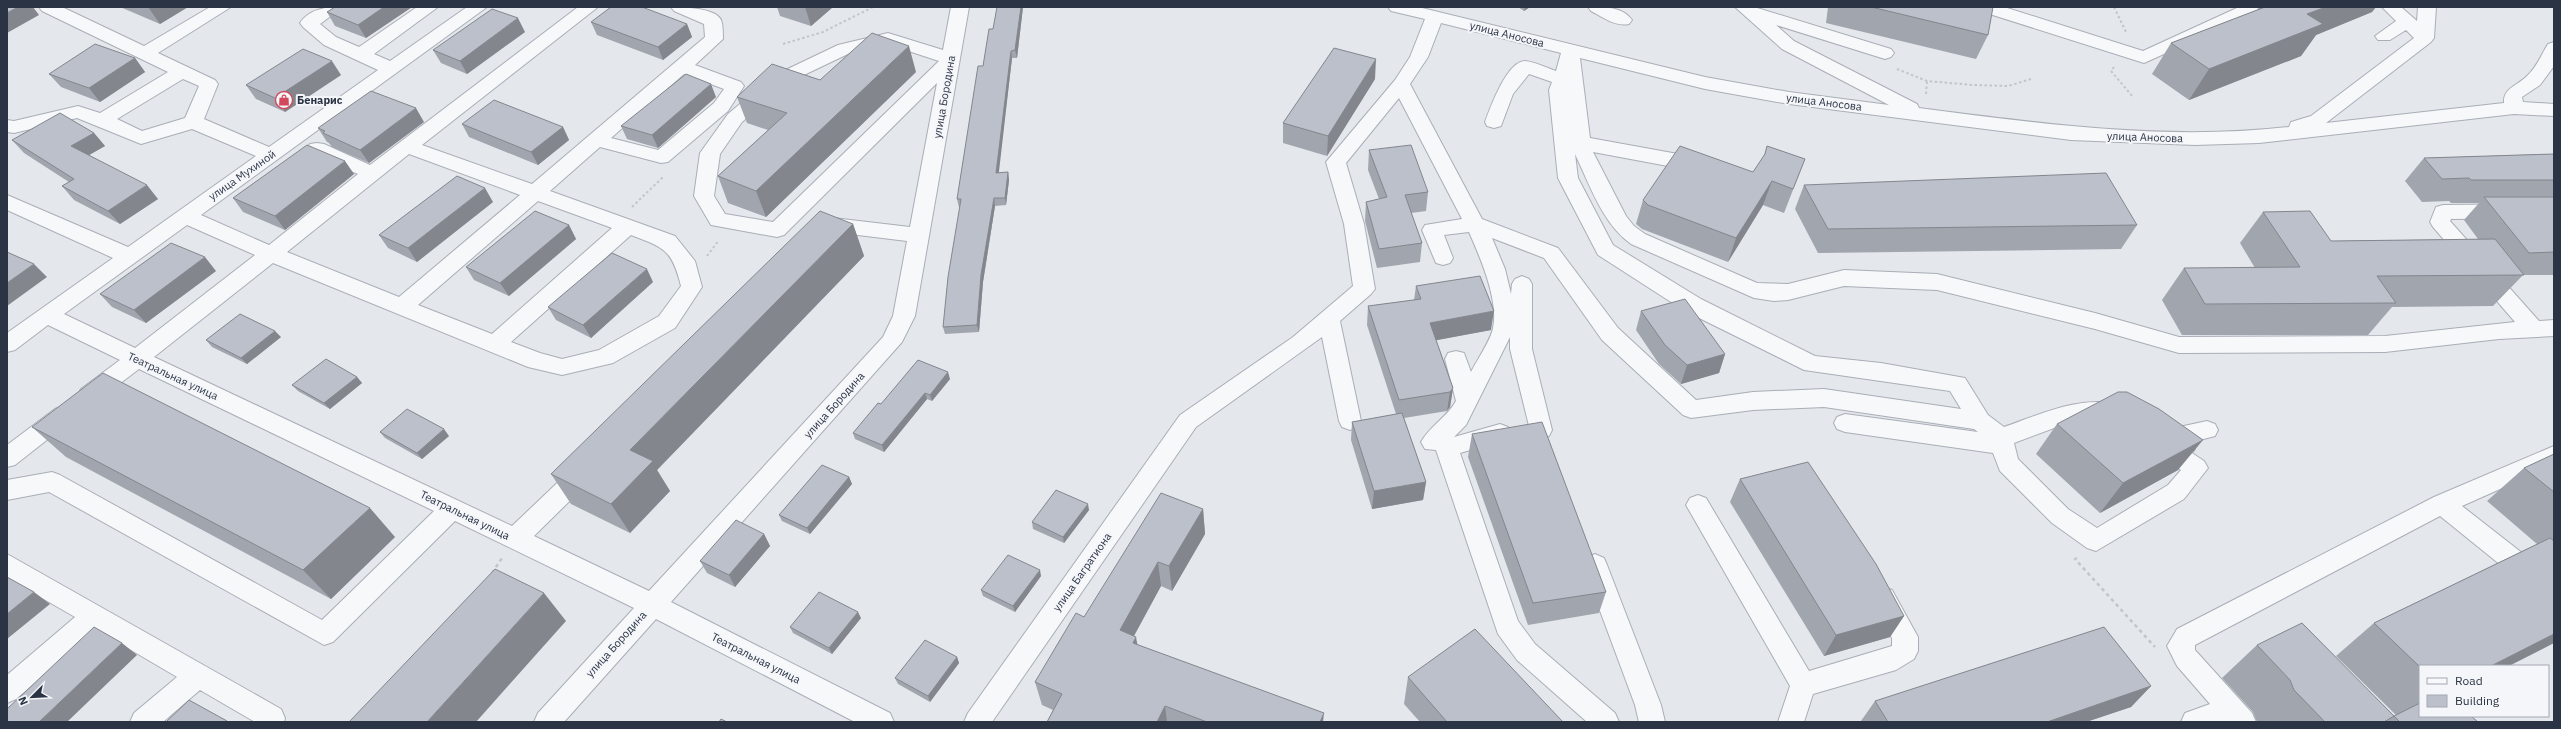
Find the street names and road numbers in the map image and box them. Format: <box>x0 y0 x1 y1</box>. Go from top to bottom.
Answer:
street label: улица Аносова <box>1468 18 1546 50</box>
street label: улица Бородина <box>930 54 958 140</box>
street label: улица Аносова <box>1785 90 1863 114</box>
street label: улица Аносова <box>2107 129 2184 145</box>
street label: улица Мухиной <box>206 147 278 203</box>
street label: Театральная улица <box>126 349 221 403</box>
street label: улица Бородина <box>801 369 867 441</box>
street label: Театральная улица <box>418 487 512 543</box>
street label: улица Багратиона <box>1050 530 1114 614</box>
street label: улица Бородина <box>583 608 649 680</box>
street label: Театральная улица <box>709 629 803 687</box>

